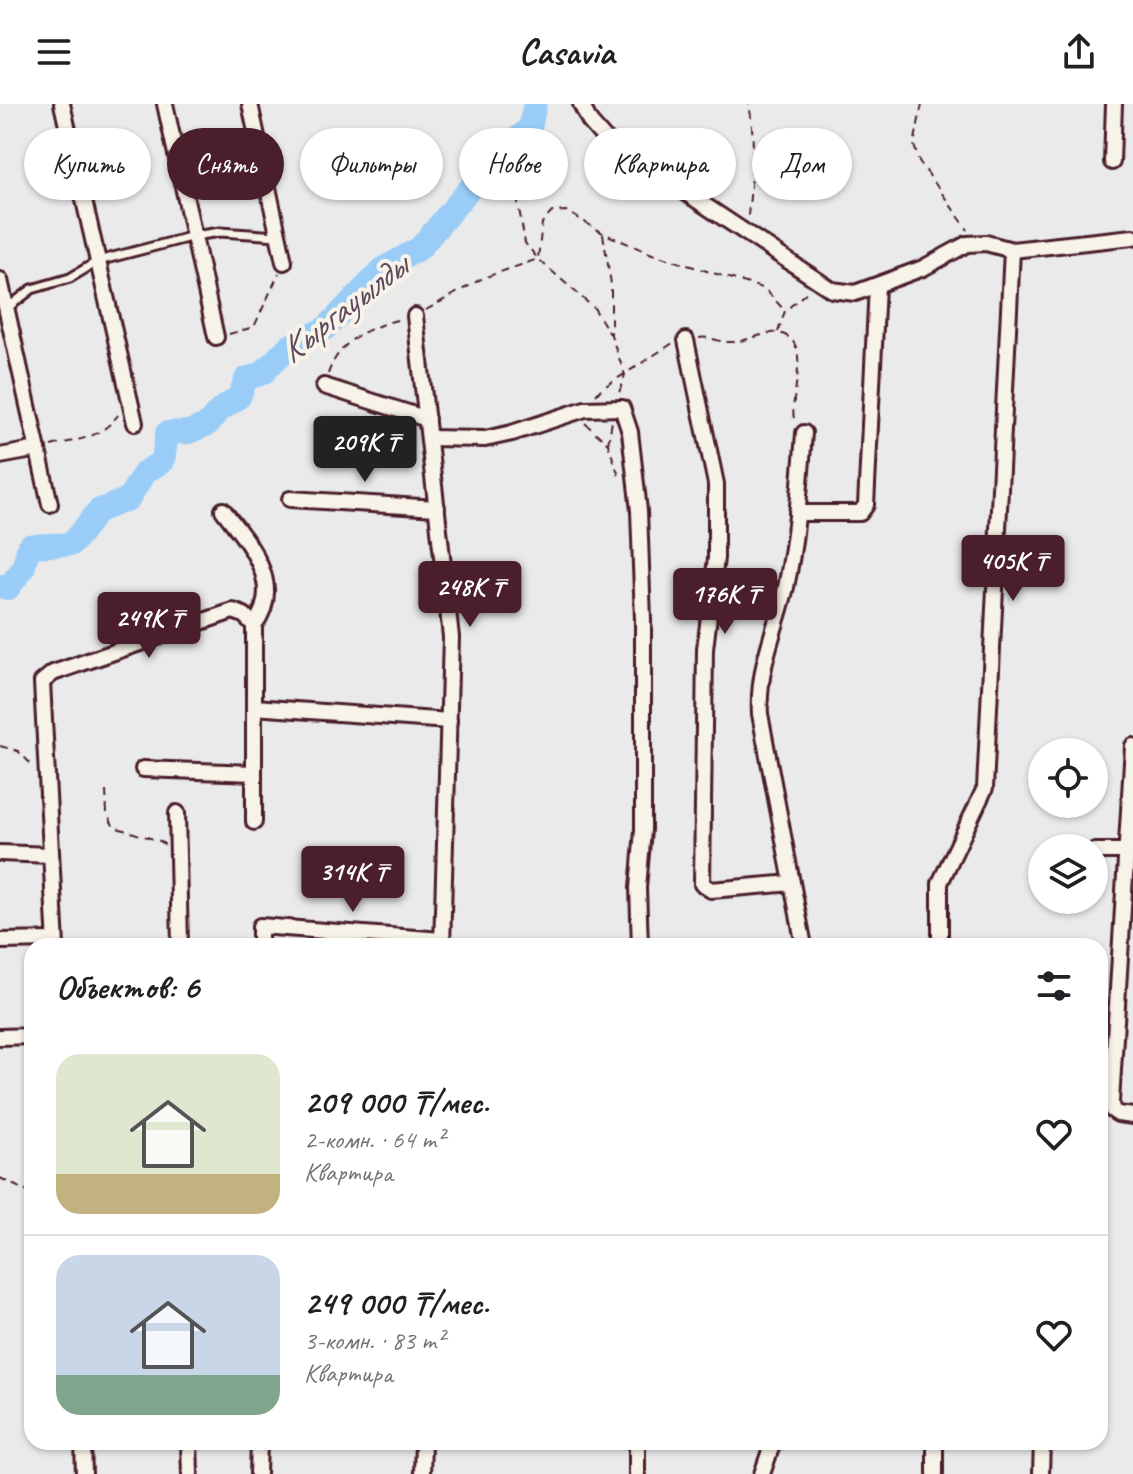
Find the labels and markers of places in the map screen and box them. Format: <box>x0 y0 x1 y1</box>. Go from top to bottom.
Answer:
pin: 209K ₸ <box>300 416 430 484</box>
pin: 405K ₸ <box>948 535 1078 603</box>
pin: 248K ₸ <box>405 561 535 629</box>
pin: 176K ₸ <box>660 568 790 636</box>
pin: 249K ₸ <box>84 592 214 660</box>
pin: 314K ₸ <box>288 846 418 914</box>

